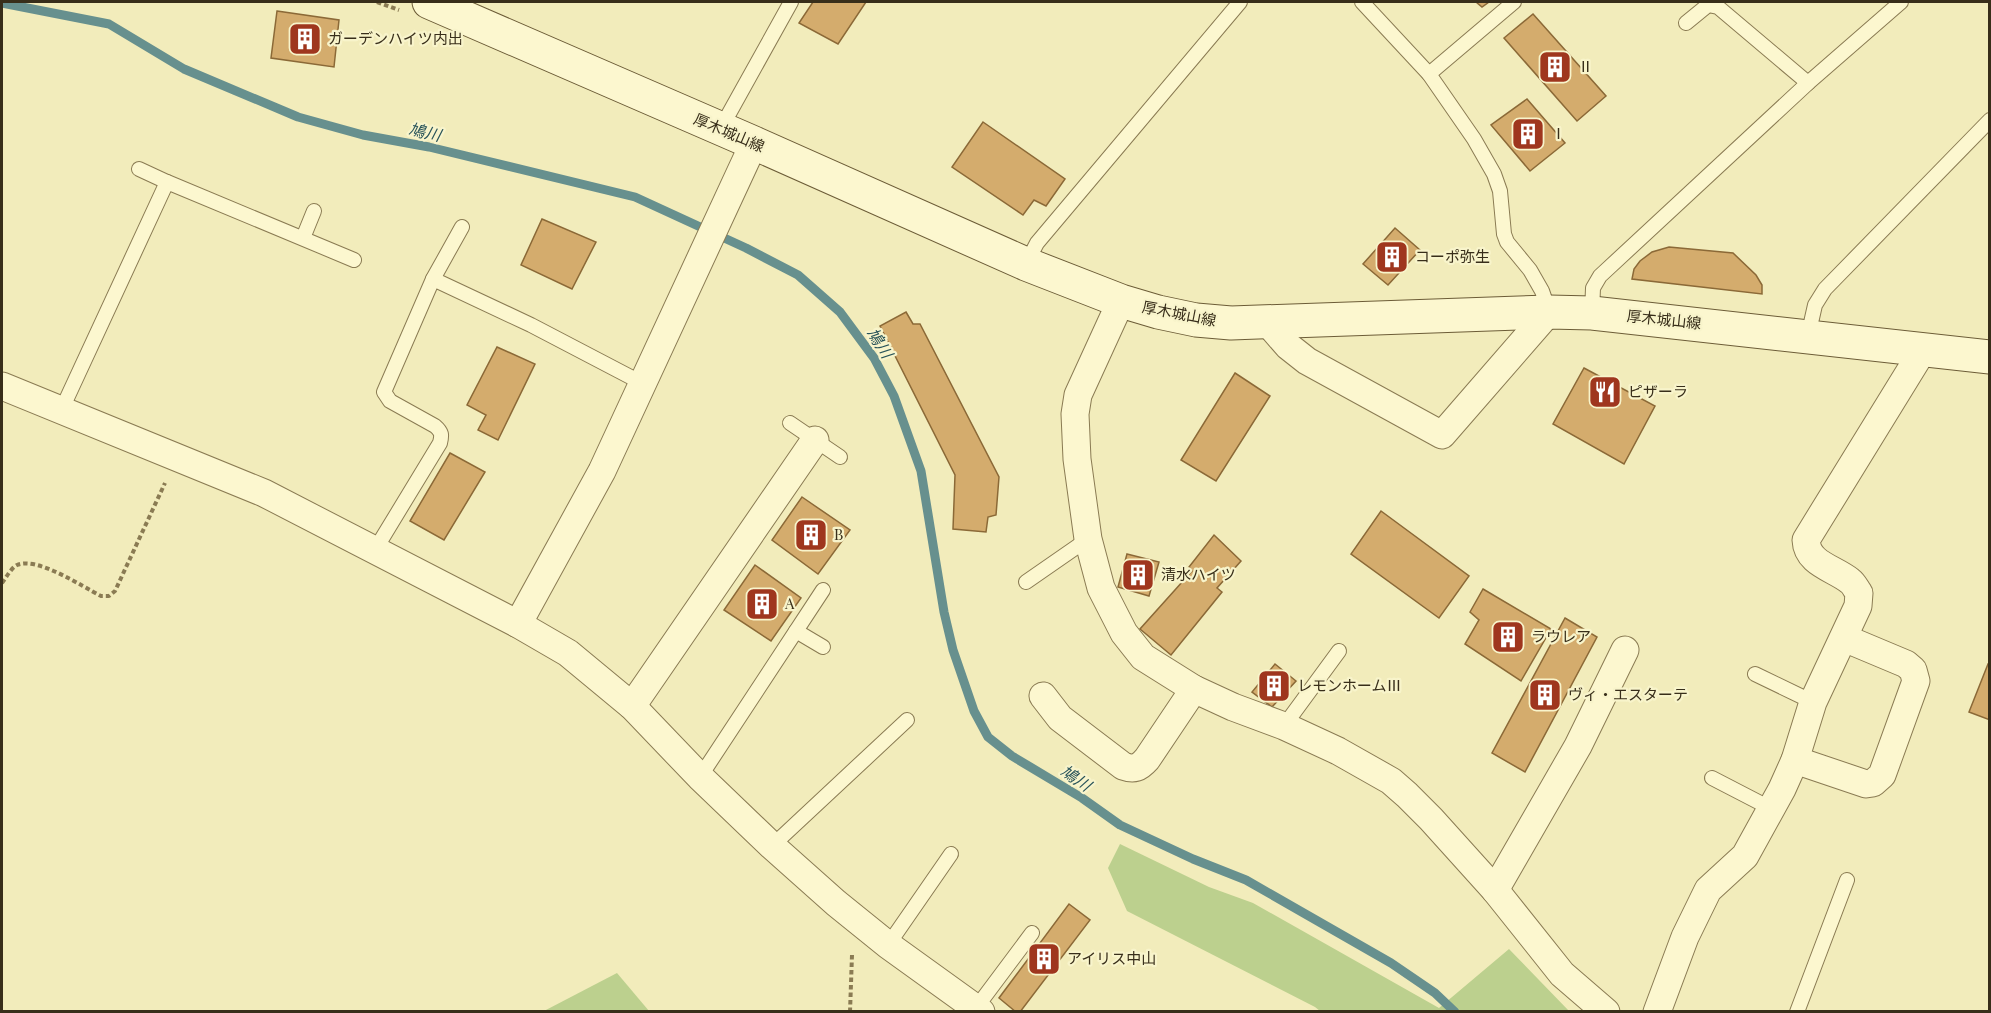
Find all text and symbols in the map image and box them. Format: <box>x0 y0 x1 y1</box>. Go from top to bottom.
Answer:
building icon: ガーデンハイツ内出 <box>287 21 323 57</box>
place label: ガーデンハイツ内出 <box>328 28 463 48</box>
building icon: Ⅱ <box>1537 49 1573 85</box>
place label: Ⅱ <box>1578 56 1593 76</box>
street label: 厚木城山線 <box>691 108 768 156</box>
building icon: Ⅰ <box>1510 116 1546 152</box>
water label: 鳩川 <box>407 118 445 146</box>
place label: Ⅰ <box>1551 123 1566 143</box>
building icon: コーポ弥生 <box>1374 239 1410 275</box>
place label: コーポ弥生 <box>1415 246 1490 266</box>
street label: 厚木城山線 <box>1140 296 1218 330</box>
street label: 厚木城山線 <box>1626 305 1702 333</box>
water label: 鳩川 <box>863 324 899 364</box>
restaurant icon: ピザーラ <box>1587 374 1623 410</box>
place label: ピザーラ <box>1628 381 1688 401</box>
building icon: B <box>793 517 829 553</box>
place label: B <box>834 524 843 544</box>
building icon: 清水ハイツ <box>1120 557 1156 593</box>
place label: 清水ハイツ <box>1161 564 1236 584</box>
building icon: A <box>744 586 780 622</box>
place label: A <box>784 593 795 613</box>
building icon: ラウレア <box>1490 619 1526 655</box>
place label: ラウレア <box>1531 626 1591 646</box>
building icon: レモンホームⅢ <box>1256 668 1292 704</box>
place label: レモンホームⅢ <box>1297 675 1402 695</box>
building icon: ヴィ・エスターテ <box>1527 677 1563 713</box>
place label: ヴィ・エスターテ <box>1568 684 1688 704</box>
water label: 鳩川 <box>1057 760 1097 796</box>
building icon: アイリス中山 <box>1026 941 1062 977</box>
place label: アイリス中山 <box>1067 948 1156 968</box>

